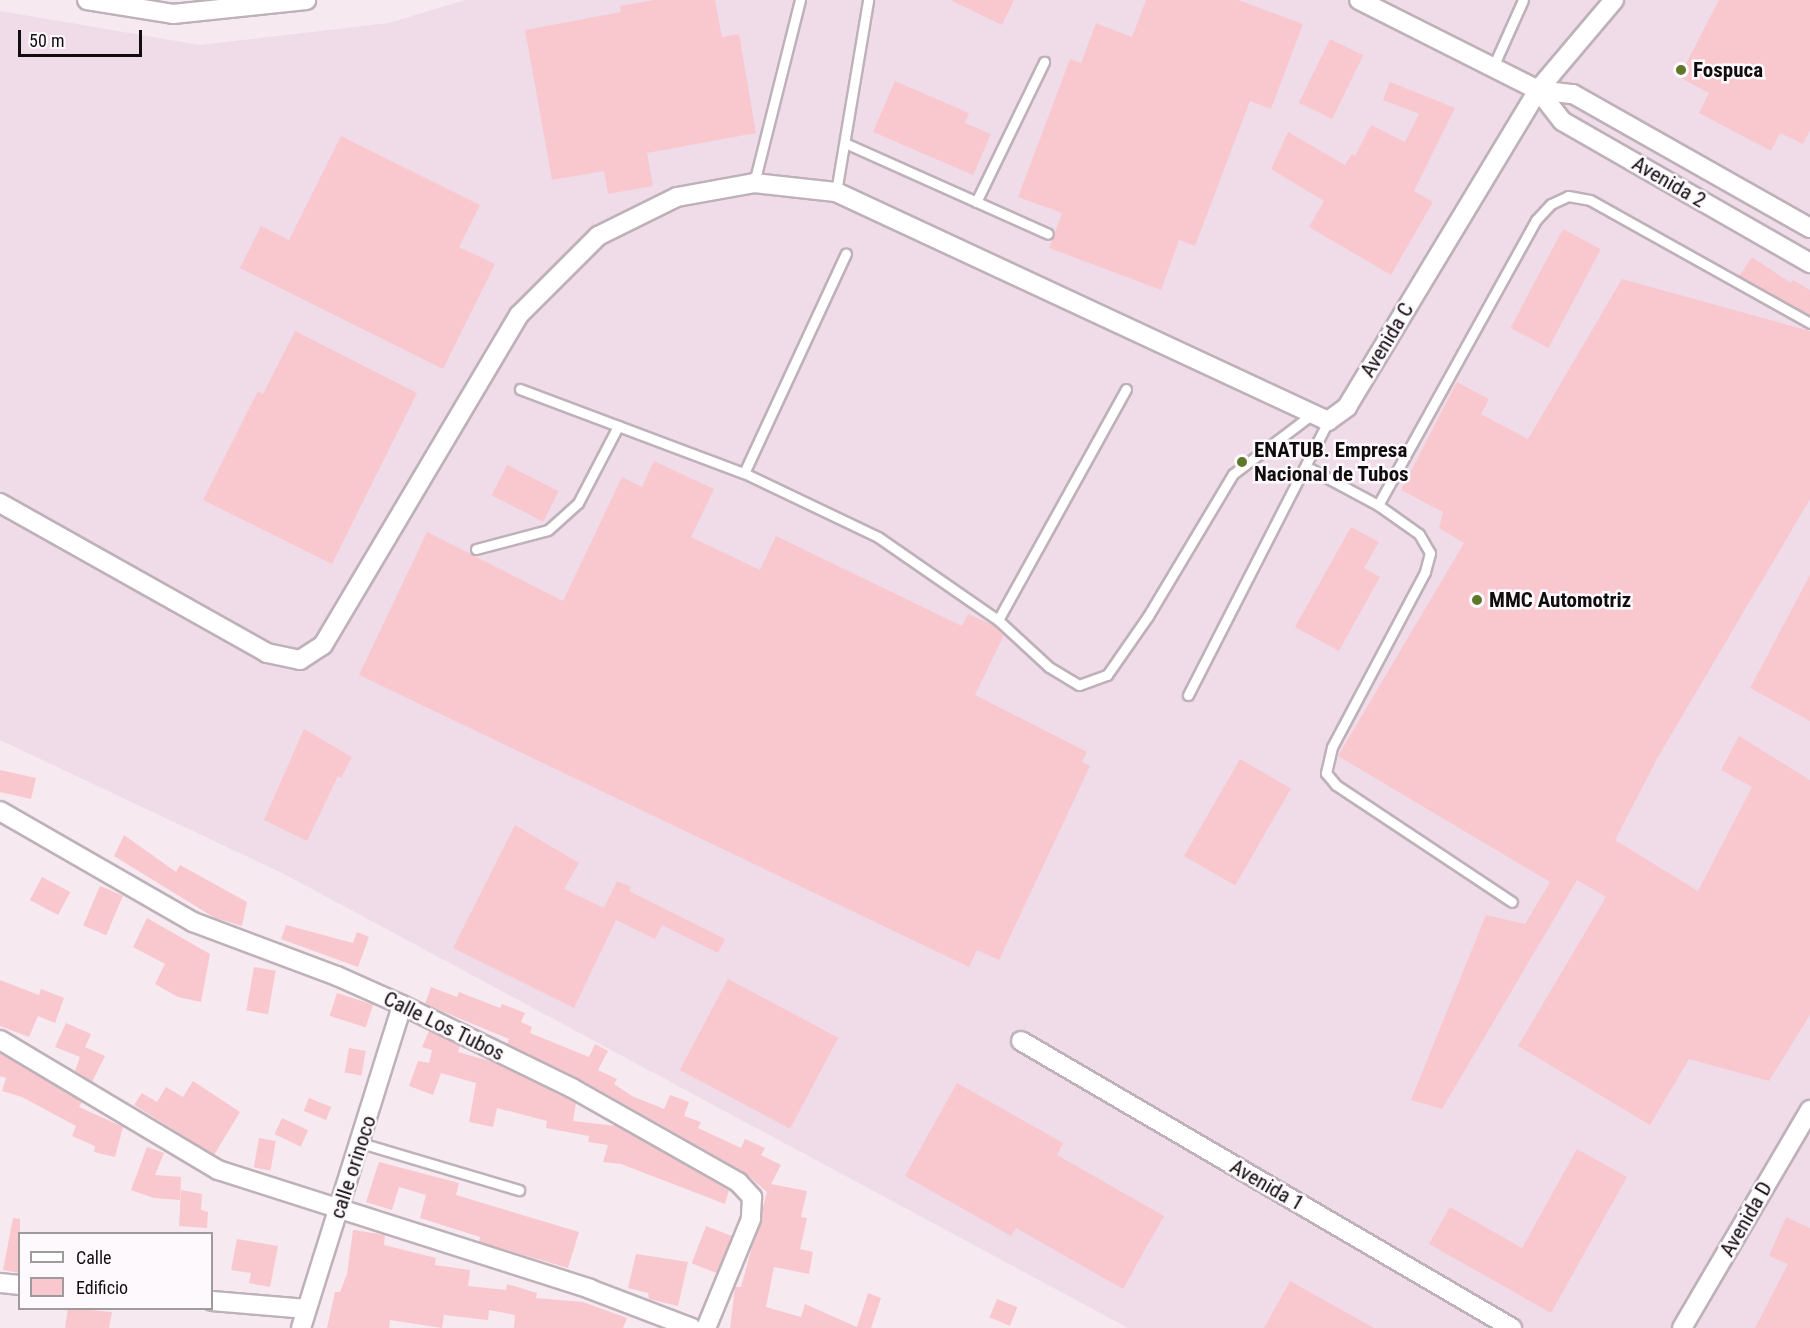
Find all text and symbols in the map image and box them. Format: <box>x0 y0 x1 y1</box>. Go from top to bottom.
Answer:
scale bar <box>21 18 146 56</box>
text: 50 m <box>29 30 64 51</box>
place label: Fospuca <box>1693 57 1763 83</box>
marker: Fospuca <box>1674 63 1688 77</box>
street label: Avenida 2 <box>1628 151 1710 213</box>
street label: Avenida C <box>1355 298 1419 382</box>
place label: ENATUB. Empresa Nacional de Tubos <box>1254 437 1409 487</box>
marker: ENATUB. Empresa Nacional de Tubos <box>1235 455 1249 469</box>
place label: MMC Automotriz <box>1489 587 1631 613</box>
marker: MMC Automotriz <box>1470 593 1484 607</box>
street label: Calle Los Tubos <box>379 986 509 1066</box>
street label: calle orinoco <box>325 1112 381 1222</box>
street label: Avenida 1 <box>1226 1154 1308 1216</box>
street label: Avenida D <box>1714 1177 1778 1261</box>
legend <box>18 1232 213 1310</box>
text: Calle <box>76 1247 112 1268</box>
text: Edificio <box>76 1277 128 1298</box>

